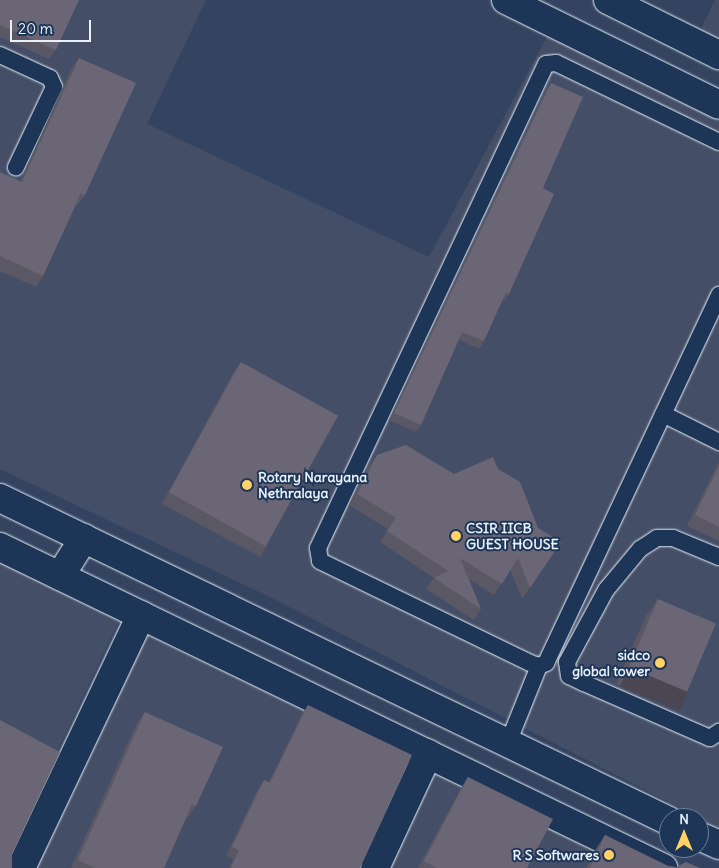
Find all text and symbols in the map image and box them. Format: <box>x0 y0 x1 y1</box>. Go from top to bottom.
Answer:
scale bar <box>12 10 94 42</box>
text: 20 m <box>18 19 53 38</box>
place label: Rotary Narayana Nethralaya <box>258 469 367 502</box>
marker: Rotary Narayana Nethralaya <box>240 478 254 492</box>
place label: CSIR IICB GUEST HOUSE <box>466 520 559 552</box>
marker: CSIR IICB GUEST HOUSE <box>450 530 462 542</box>
place label: sidco global tower <box>572 647 650 680</box>
marker: sidco global tower <box>654 657 666 669</box>
north arrow <box>659 808 709 858</box>
text: N <box>679 810 689 828</box>
place label: R S Softwares <box>513 847 599 863</box>
marker: R S Softwares <box>603 849 615 861</box>

